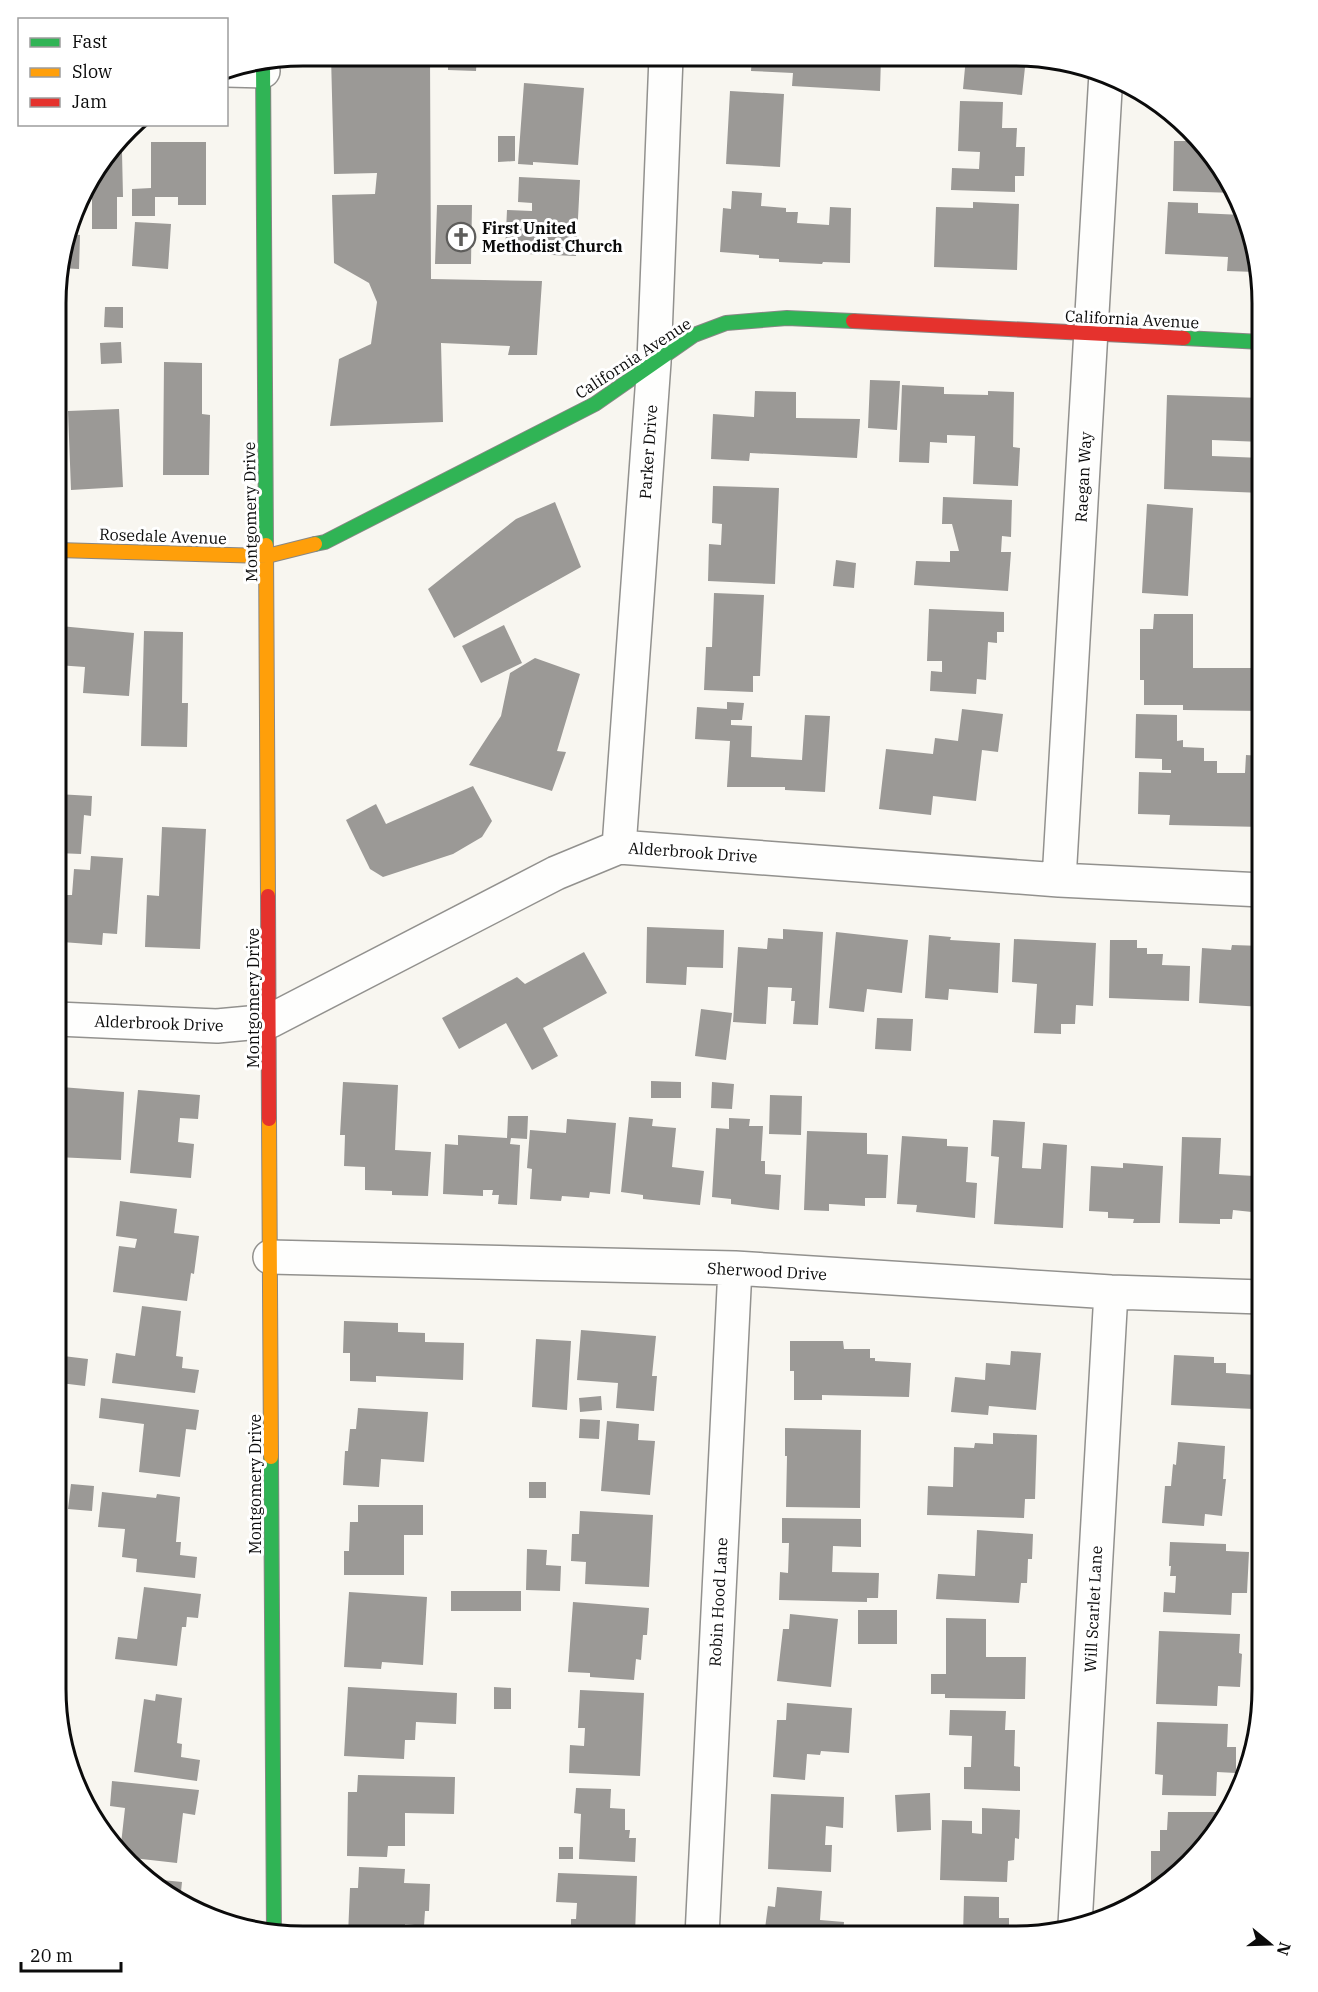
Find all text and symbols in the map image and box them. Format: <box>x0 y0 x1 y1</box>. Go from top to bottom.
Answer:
legend <box>18 18 228 126</box>
text: Fast <box>72 30 107 53</box>
text: Slow <box>72 60 112 83</box>
text: Jam <box>72 90 107 113</box>
place label: First United Methodist Church <box>482 218 623 256</box>
church icon: First United Methodist Church <box>445 221 477 253</box>
street label: California Avenue <box>1064 306 1200 332</box>
street label: California Avenue <box>571 313 695 403</box>
street label: Parker Drive <box>635 404 661 500</box>
street label: Raegan Way <box>1071 431 1095 523</box>
street label: Montgomery Drive <box>239 442 261 582</box>
street label: Rosedale Avenue <box>99 524 227 548</box>
street label: Alderbrook Drive <box>628 838 758 866</box>
street label: Montgomery Drive <box>243 928 263 1068</box>
street label: Alderbrook Drive <box>94 1011 224 1035</box>
street label: Sherwood Drive <box>707 1258 827 1284</box>
street label: Montgomery Drive <box>245 1414 265 1554</box>
street label: Robin Hood Lane <box>705 1537 731 1667</box>
street label: Will Scarlet Lane <box>1080 1545 1106 1673</box>
north arrow <box>1240 1914 1300 1974</box>
scale bar <box>21 1935 122 1973</box>
text: N <box>1273 1940 1296 1958</box>
text: 20 m <box>30 1944 73 1967</box>

